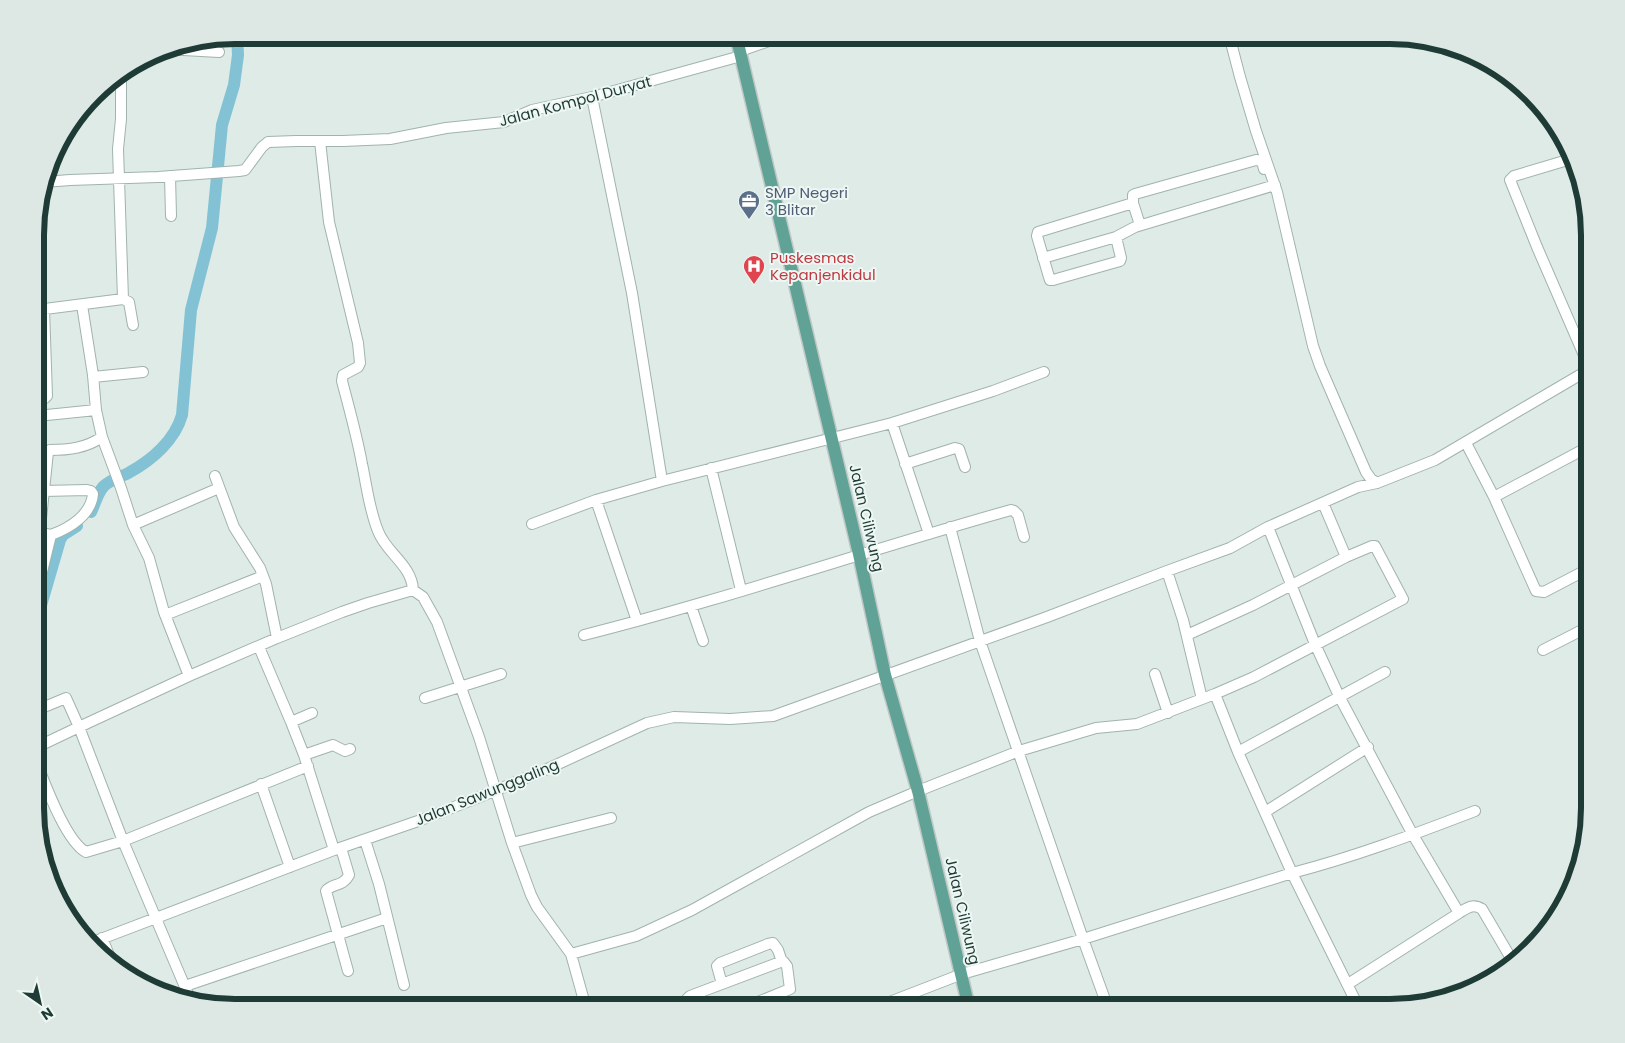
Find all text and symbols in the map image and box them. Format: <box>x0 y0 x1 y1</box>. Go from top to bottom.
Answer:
street label: Jalan Kompol Duryat <box>497 71 653 131</box>
place label: SMP Negeri 3 Blitar <box>765 182 848 220</box>
office icon: SMP Negeri 3 Blitar <box>737 189 761 220</box>
place label: Puskesmas Kepanjenkidul <box>770 247 876 285</box>
hospital icon: Puskesmas Kepanjenkidul <box>742 254 766 285</box>
street label: Jalan Ciliwung <box>844 462 890 574</box>
street label: Jalan Sawunggaling <box>412 754 562 830</box>
street label: Jalan Ciliwung <box>940 855 986 967</box>
north arrow <box>15 978 65 1028</box>
text: N <box>37 1003 57 1025</box>

